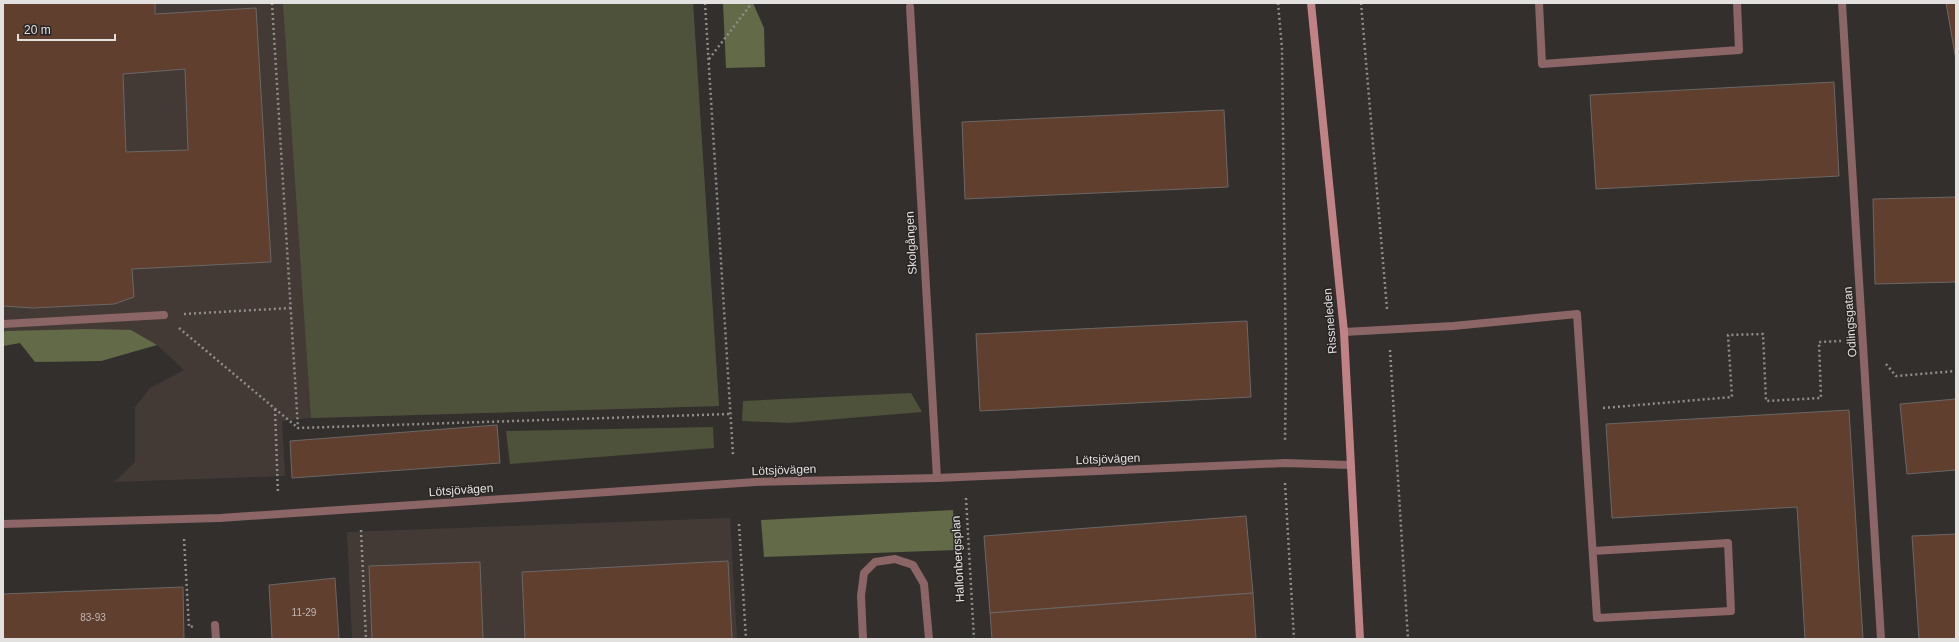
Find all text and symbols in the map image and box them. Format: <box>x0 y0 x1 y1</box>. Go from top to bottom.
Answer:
scale bar <box>18 16 115 42</box>
text: 20 m <box>24 23 51 37</box>
street label: Skolgången <box>902 211 920 275</box>
street label: Odlingsgatan <box>1841 286 1859 358</box>
street label: Rissneleden <box>1320 287 1340 355</box>
street label: Lötsjövägen <box>1075 451 1141 467</box>
street label: Lötsjövägen <box>751 462 817 478</box>
street label: Lötsjövägen <box>428 481 494 499</box>
street label: Hallonbergsplan <box>949 515 967 603</box>
house number: 11-29 <box>292 607 317 618</box>
house number: 83-93 <box>80 612 106 623</box>

